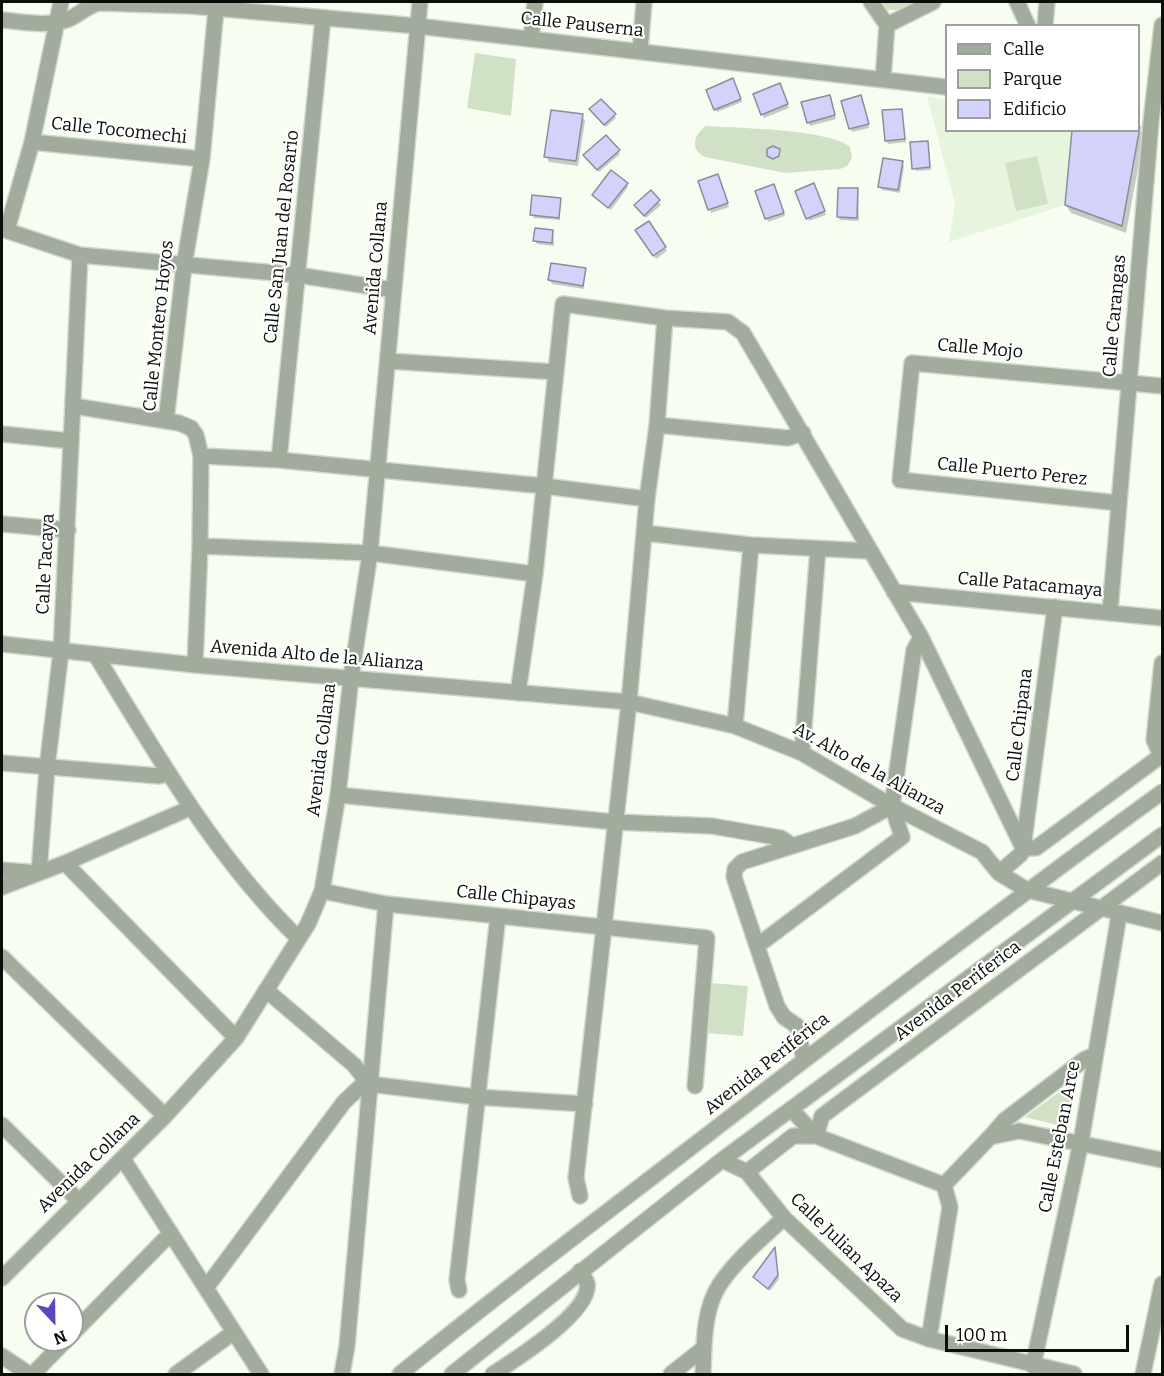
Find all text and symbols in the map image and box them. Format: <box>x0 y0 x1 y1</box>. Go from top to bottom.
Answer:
street label: Calle Pauserna <box>519 8 645 42</box>
legend <box>945 24 1140 132</box>
text: Calle <box>1003 38 1044 60</box>
text: Parque <box>1003 68 1062 90</box>
text: Edificio <box>1003 98 1066 120</box>
street label: Calle Tocomechi <box>50 113 188 149</box>
street label: Calle San Juan del Rosario <box>260 129 304 345</box>
street label: Avenida Collana <box>359 200 393 336</box>
street label: Calle Montero Hoyos <box>139 239 179 413</box>
street label: Calle Carangas <box>1099 254 1131 378</box>
street label: Calle Mojo <box>936 334 1024 364</box>
street label: Calle Puerto Perez <box>936 453 1088 491</box>
street label: Calle Tacaya <box>33 513 59 615</box>
street label: Calle Patacamaya <box>957 568 1103 602</box>
street label: Avenida Alto de la Alianza <box>209 636 425 676</box>
street label: Calle Chipana <box>1002 667 1038 783</box>
street label: Avenida Collana <box>303 682 341 818</box>
street label: Av. Alto de la Alianza <box>789 718 949 820</box>
street label: Calle Chipayas <box>455 881 577 915</box>
street label: Avenida Periferica <box>891 936 1025 1046</box>
street label: Avenida Periférica <box>700 1008 834 1120</box>
street label: Calle Esteban Arce <box>1035 1059 1085 1215</box>
street label: Avenida Collana <box>33 1109 145 1217</box>
street label: Calle Julian Apaza <box>785 1189 907 1307</box>
north arrow <box>24 1292 84 1352</box>
scale bar <box>948 1313 1132 1351</box>
text: 100 m <box>956 1324 1007 1346</box>
text: N <box>51 1326 69 1348</box>

